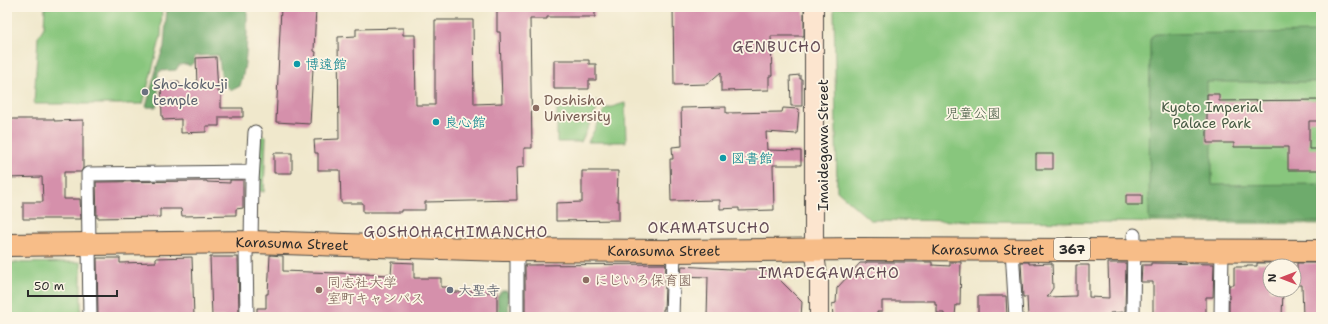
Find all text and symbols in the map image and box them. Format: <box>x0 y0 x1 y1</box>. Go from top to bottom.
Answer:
district label: GENBUCHO <box>732 37 822 57</box>
place label: 博遠館 <box>305 55 347 73</box>
marker: 博遠館 <box>292 59 302 69</box>
place label: Sho-koku-ji temple <box>153 75 228 109</box>
street label: Imaidegawa Street <box>814 79 832 211</box>
marker: Sho-koku-ji temple <box>140 87 150 97</box>
place label: Doshisha University <box>544 91 611 125</box>
park label: Kyoto Imperial Palace Park <box>1161 98 1263 132</box>
marker: Doshisha University <box>531 103 541 113</box>
park label: 児童公園 <box>945 104 1001 122</box>
place label: 良心館 <box>444 113 486 131</box>
marker: 良心館 <box>431 117 441 127</box>
place label: 図書館 <box>731 149 773 167</box>
marker: 図書館 <box>718 153 728 163</box>
district label: OKAMATSUCHO <box>647 218 771 238</box>
district label: GOSHOHACHIMANCHO <box>364 222 548 242</box>
street label: Karasuma Street <box>235 233 349 254</box>
road number: 367 <box>1054 238 1090 260</box>
street label: Karasuma Street <box>931 240 1044 259</box>
street label: Karasuma Street <box>607 241 720 260</box>
north arrow <box>1262 258 1302 298</box>
district label: IMADEGAWACHO <box>758 263 900 283</box>
place label: にじいろ保育園 <box>594 271 692 289</box>
scale bar <box>28 272 117 298</box>
place label: 同志社大学 室町キャンパス <box>327 273 424 307</box>
text: N <box>1265 273 1280 282</box>
marker: にじいろ保育園 <box>581 275 591 285</box>
text: 50 m <box>34 278 64 294</box>
place label: 大聖寺 <box>458 281 500 299</box>
marker: 同志社大学 室町キャンパス <box>314 285 324 295</box>
marker: 大聖寺 <box>445 285 455 295</box>

